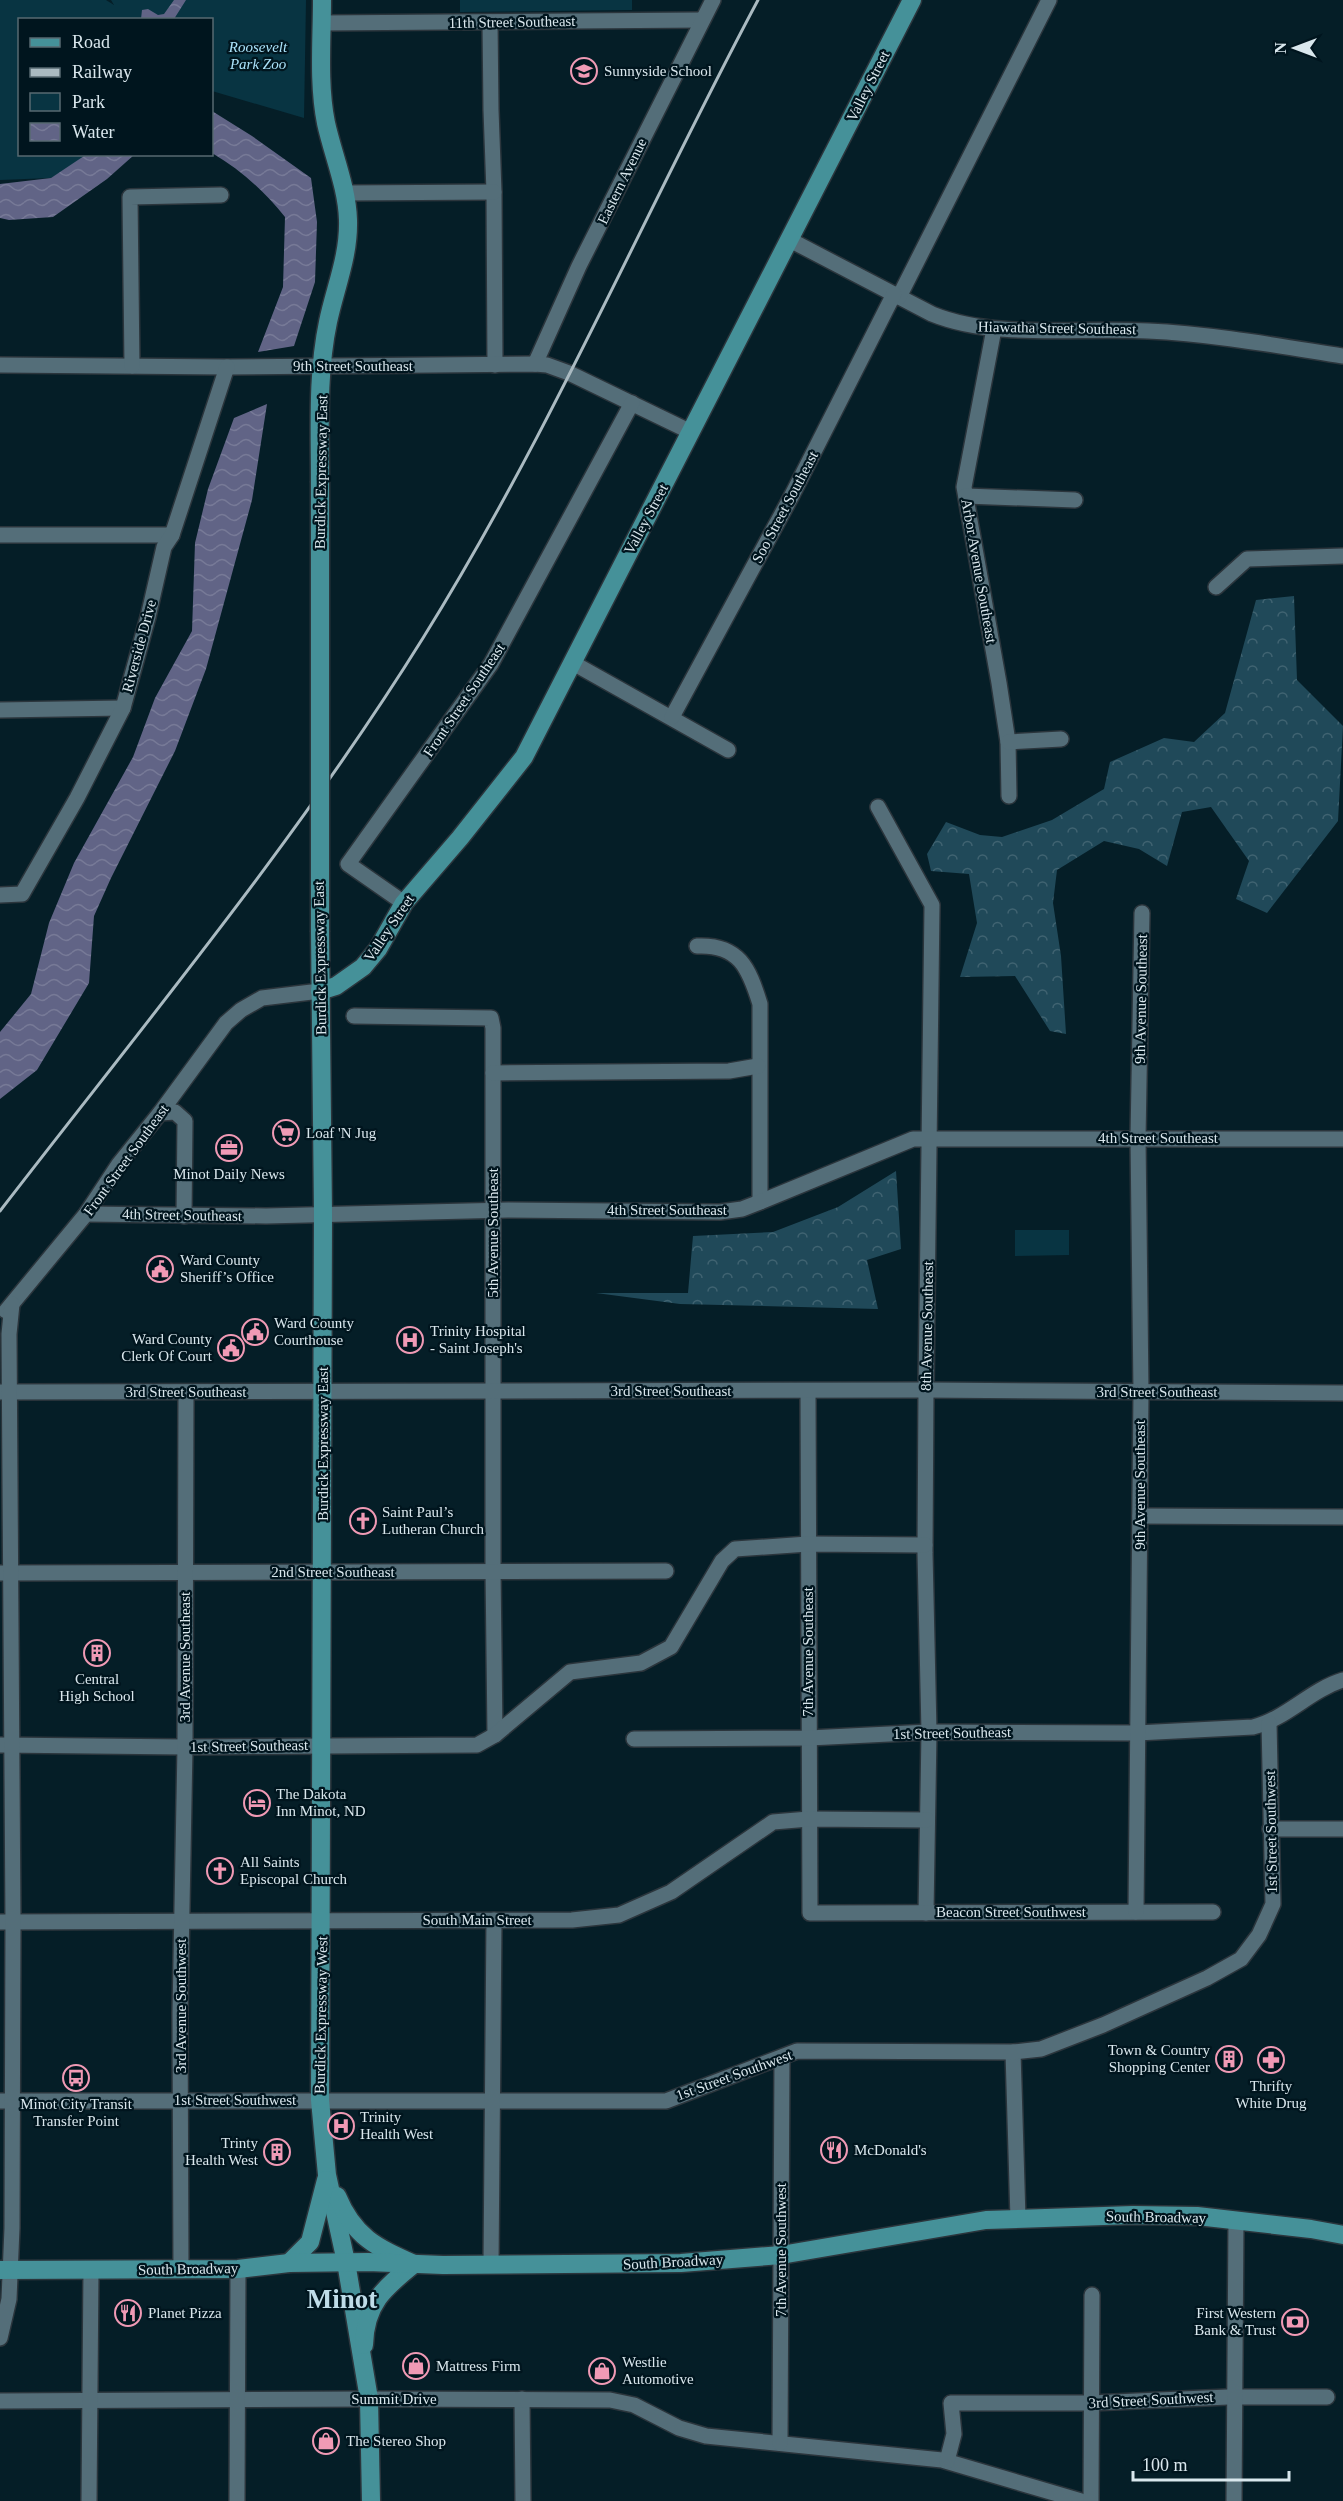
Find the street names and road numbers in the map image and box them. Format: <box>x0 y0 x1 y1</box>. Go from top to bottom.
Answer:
street label: 11th Street Southeast <box>448 13 576 31</box>
street label: Valley Street <box>843 47 893 124</box>
street label: Eastern Avenue <box>594 135 650 226</box>
street label: Hiawatha Street Southeast <box>978 319 1137 337</box>
street label: 9th Street Southeast <box>293 358 414 374</box>
street label: Burdick Expressway East <box>312 394 330 549</box>
street label: Soo Street Southeast <box>749 448 822 566</box>
street label: Valley Street <box>621 480 672 557</box>
street label: Arbor Avenue Southeast <box>958 498 1000 645</box>
street label: Riverside Drive <box>119 598 159 694</box>
street label: Front Street Southeast <box>420 640 508 760</box>
street label: Burdick Expressway East <box>311 880 329 1035</box>
street label: Valley Street <box>361 891 418 964</box>
street label: 9th Avenue Southeast <box>1132 933 1150 1064</box>
street label: Front Street Southeast <box>80 1101 172 1219</box>
street label: 4th Street Southeast <box>1098 1130 1219 1146</box>
street label: 5th Avenue Southeast <box>485 1167 501 1298</box>
street label: 4th Street Southeast <box>607 1202 728 1218</box>
street label: 4th Street Southeast <box>122 1206 243 1224</box>
street label: 8th Avenue Southeast <box>918 1260 936 1391</box>
street label: Burdick Expressway East <box>315 1366 331 1521</box>
street label: 3rd Street Southeast <box>611 1383 732 1399</box>
street label: 3rd Street Southeast <box>126 1384 247 1400</box>
street label: 3rd Street Southeast <box>1097 1384 1218 1400</box>
street label: 9th Avenue Southeast <box>1132 1419 1148 1550</box>
street label: 2nd Street Southeast <box>271 1564 395 1580</box>
street label: 7th Avenue Southeast <box>800 1586 816 1717</box>
street label: 3rd Avenue Southeast <box>177 1591 193 1722</box>
street label: 1st Street Southeast <box>893 1724 1012 1742</box>
street label: 1st Street Southeast <box>190 1737 309 1755</box>
street label: 1st Street Southwest <box>1262 1770 1280 1893</box>
street label: Beacon Street Southwest <box>936 1904 1087 1920</box>
street label: South Main Street <box>422 1912 532 1928</box>
street label: Burdick Expressway West <box>312 1935 330 2094</box>
street label: 3rd Avenue Southwest <box>173 1938 189 2073</box>
street label: 1st Street Southwest <box>674 2046 795 2103</box>
street label: 1st Street Southwest <box>174 2092 297 2108</box>
street label: 7th Avenue Southwest <box>773 2182 789 2317</box>
street label: South Broadway <box>1106 2208 1207 2226</box>
street label: South Broadway <box>622 2251 724 2273</box>
street label: South Broadway <box>138 2260 239 2278</box>
street label: 3rd Street Southwest <box>1088 2389 1215 2411</box>
street label: Summit Drive <box>351 2391 437 2407</box>

